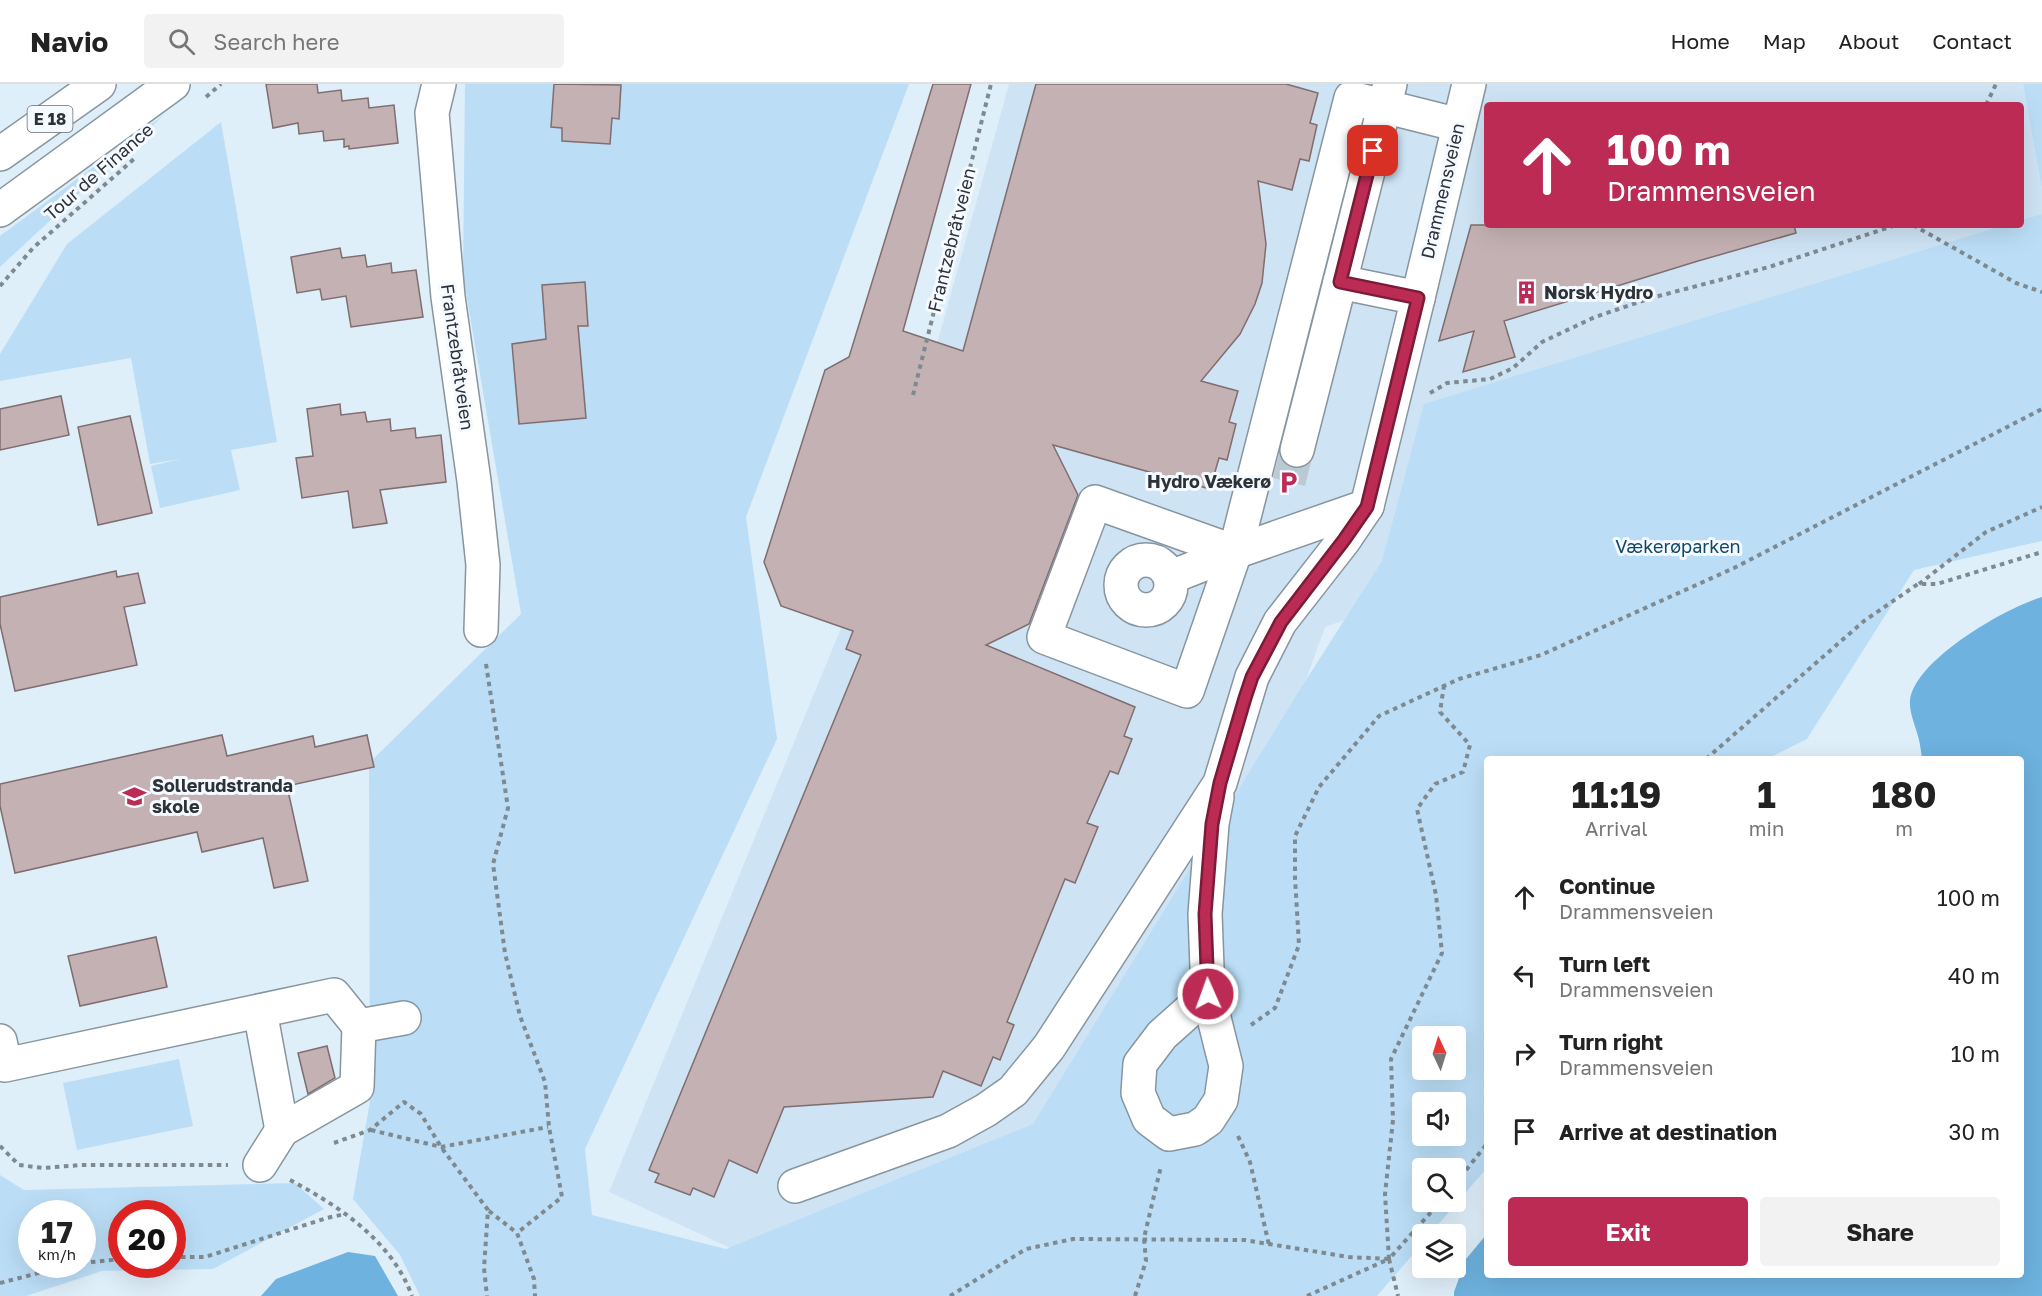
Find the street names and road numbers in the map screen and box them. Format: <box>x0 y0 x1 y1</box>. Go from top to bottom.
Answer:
road number: E 18 <box>28 106 72 132</box>
street label: Tour de Finance <box>39 118 157 224</box>
street label: Drammensveien <box>1416 121 1468 261</box>
street label: Frantzebråtveien <box>922 165 980 314</box>
street label: Frantzebråtveien <box>437 282 479 432</box>

